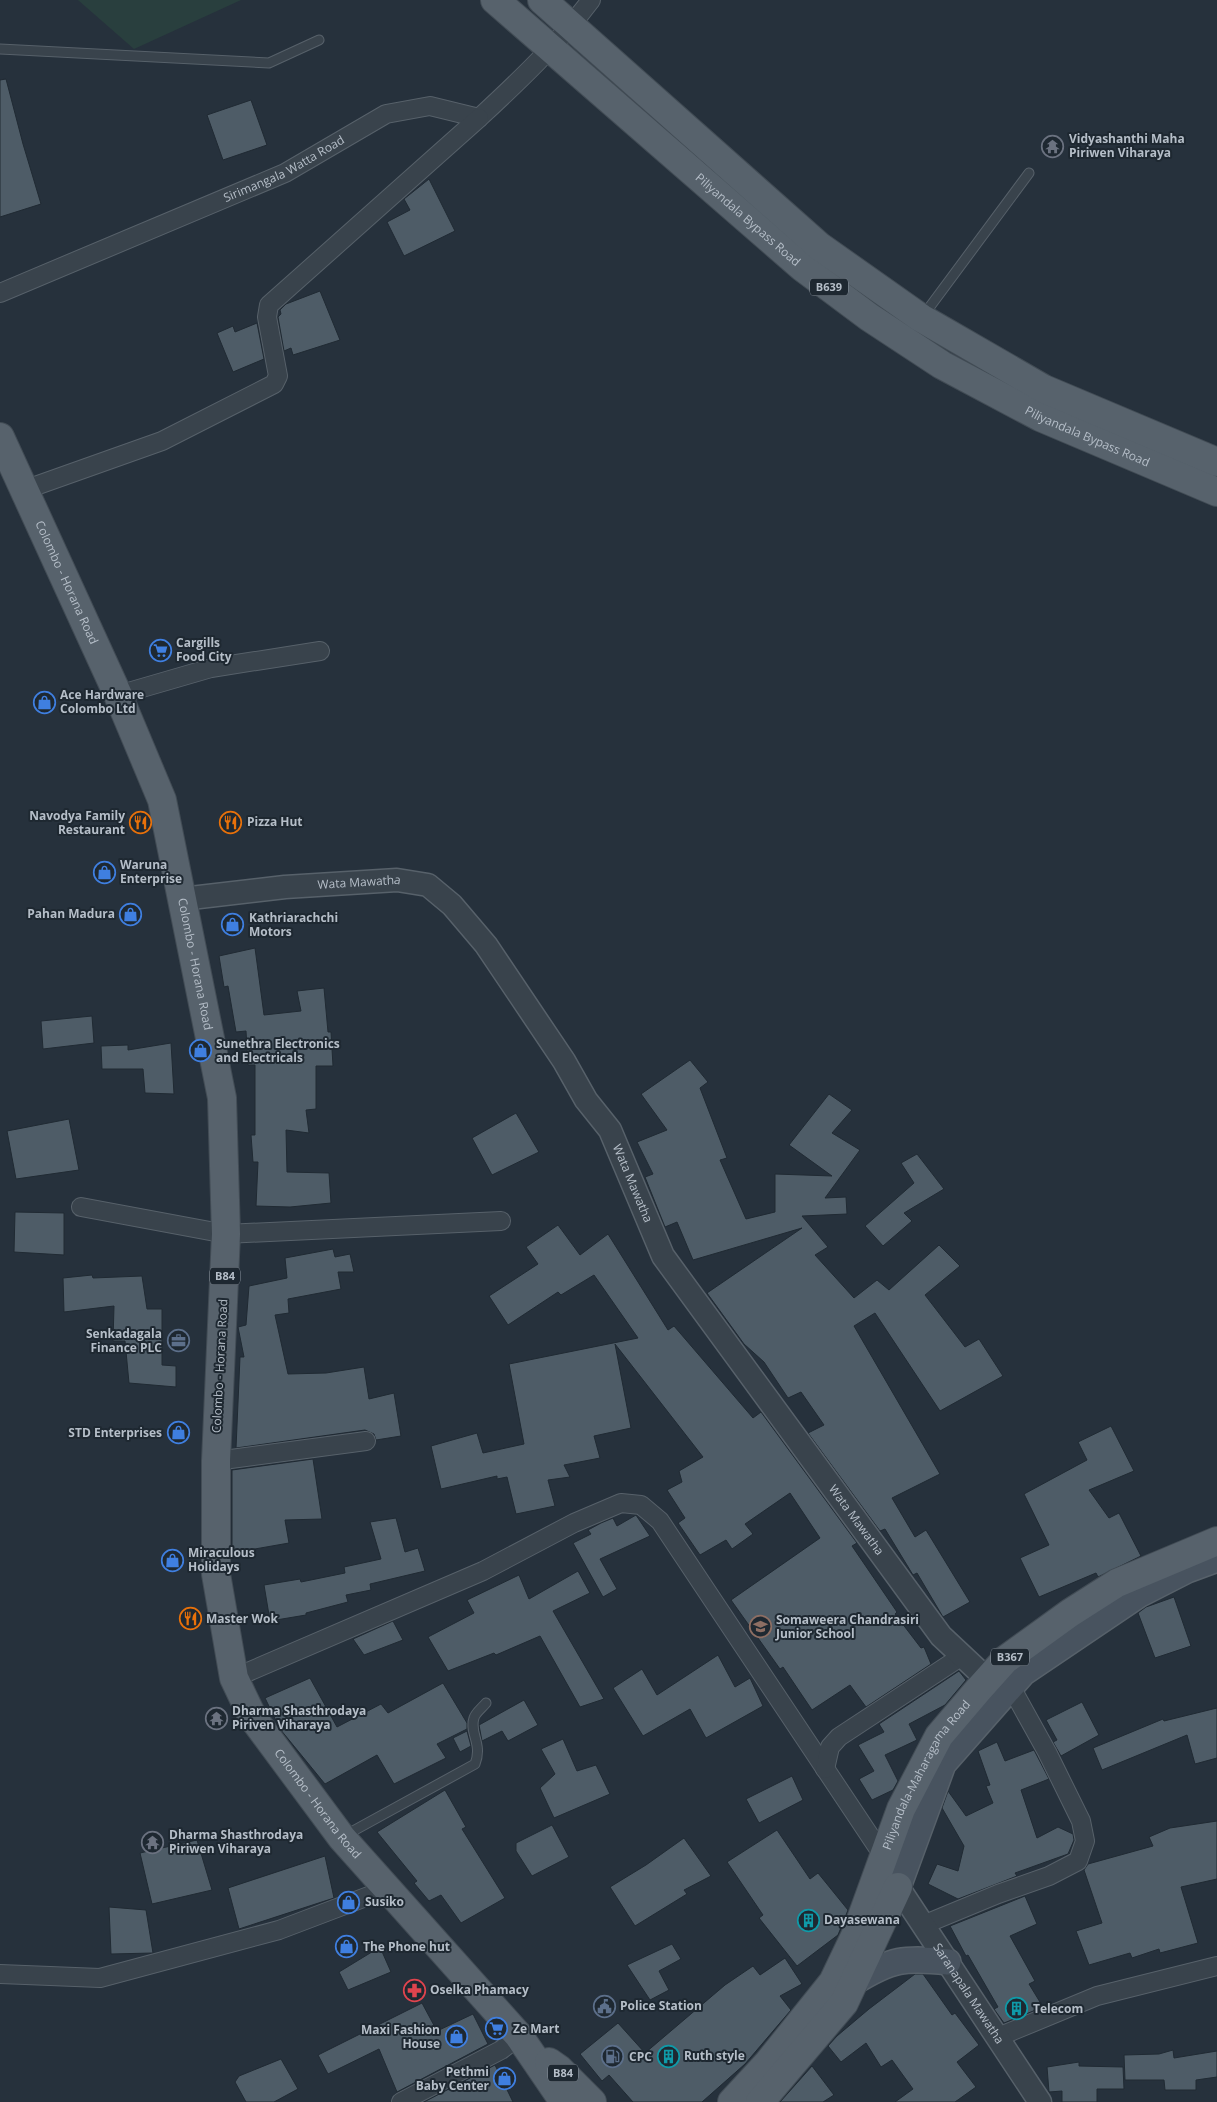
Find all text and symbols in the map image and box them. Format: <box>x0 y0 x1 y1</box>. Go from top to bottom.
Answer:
place label: Vidyashanthi Maha Piriwen Viharaya <box>1069 130 1185 161</box>
street label: Sirimangala Watta Road <box>221 131 347 206</box>
temple icon: Vidyashanthi Maha Piriwen Viharaya <box>1041 134 1065 158</box>
street label: Piliyandala Bypass Road <box>692 169 804 270</box>
road number: B639 <box>810 278 848 296</box>
street label: Piliyandala Bypass Road <box>1022 402 1152 471</box>
street label: Colombo - Horana Road <box>31 518 103 647</box>
place label: Cargills Food City <box>176 634 232 665</box>
supermarket icon: Cargills Food City <box>148 638 172 662</box>
place label: Ace Hardware Colombo Ltd <box>60 686 144 717</box>
shop icon: Ace Hardware Colombo Ltd <box>32 690 56 714</box>
place label: Navodya Family Restaurant <box>29 807 125 838</box>
restaurant icon: Pizza Hut <box>219 810 243 834</box>
restaurant icon: Navodya Family Restaurant <box>129 811 153 835</box>
place label: Pizza Hut <box>247 813 303 830</box>
place label: Waruna Enterprise <box>120 856 182 887</box>
shop icon: Waruna Enterprise <box>92 860 116 884</box>
street label: Wata Mawatha <box>317 871 402 893</box>
street label: Colombo - Horana Road <box>174 897 217 1032</box>
shop icon: Pahan Madura <box>119 902 143 926</box>
place label: Pahan Madura <box>27 905 115 922</box>
place label: Kathriarachchi Motors <box>249 909 338 940</box>
shop icon: Kathriarachchi Motors <box>221 913 245 937</box>
place label: Sunethra Electronics and Electricals <box>216 1035 340 1066</box>
shop icon: Sunethra Electronics and Electricals <box>188 1039 212 1063</box>
street label: Wata Mawatha <box>609 1141 657 1225</box>
road number: B84 <box>210 1268 240 1284</box>
street label: Colombo - Horana Road <box>208 1299 232 1433</box>
place label: Senkadagala Finance PLC <box>86 1325 162 1356</box>
office icon: Senkadagala Finance PLC <box>166 1329 190 1353</box>
shop icon: STD Enterprises <box>166 1421 190 1445</box>
place label: STD Enterprises <box>68 1424 162 1441</box>
street label: Wata Mawatha <box>825 1481 888 1559</box>
place label: Miraculous Holidays <box>188 1544 255 1575</box>
shop icon: Miraculous Holidays <box>160 1548 184 1572</box>
restaurant icon: Master Wok <box>178 1607 202 1631</box>
place label: Master Wok <box>206 1610 278 1627</box>
place label: Somaweera Chandrasiri Junior School <box>775 1611 919 1642</box>
school or university icon: Somaweera Chandrasiri Junior School <box>748 1615 772 1639</box>
road number: B367 <box>991 1648 1029 1665</box>
street label: Piliyandala-Maharagama Road <box>878 1696 974 1852</box>
place label: Dharma Shasthrodaya Piriven Viharaya <box>232 1702 366 1733</box>
temple icon: Dharma Shasthrodaya Piriven Viharaya <box>204 1706 228 1730</box>
street label: Colombo - Horana Road <box>271 1745 365 1862</box>
place label: Dharma Shasthrodaya Piriwen Viharaya <box>169 1826 303 1857</box>
temple icon: Dharma Shasthrodaya Piriwen Viharaya <box>141 1830 165 1854</box>
shop icon: Susiko <box>337 1890 361 1914</box>
place label: Susiko <box>365 1893 404 1910</box>
building icon: Dayasewana <box>796 1908 820 1932</box>
place label: Dayasewana <box>824 1911 900 1928</box>
shop icon: The Phone hut <box>335 1935 359 1959</box>
place label: The Phone hut <box>363 1938 450 1955</box>
street label: Saranapala Mawatha <box>929 1940 1008 2047</box>
pharmacy icon: Oselka Phamacy <box>402 1978 426 2002</box>
place label: Oselka Phamacy <box>430 1981 529 1998</box>
public building icon: Police Station <box>592 1994 616 2018</box>
place label: Police Station <box>620 1997 702 2014</box>
building icon: Telecom <box>1005 1997 1029 2021</box>
place label: Telecom <box>1033 2000 1083 2017</box>
supermarket icon: Ze Mart <box>485 2017 509 2041</box>
place label: Ze Mart <box>513 2020 559 2037</box>
place label: Maxi Fashion House <box>361 2021 440 2052</box>
shop icon: Maxi Fashion House <box>444 2025 468 2049</box>
building icon: Ruth style <box>656 2044 680 2068</box>
fuel station icon: CPC <box>601 2045 625 2069</box>
place label: Ruth style <box>684 2047 745 2064</box>
place label: CPC <box>629 2048 652 2065</box>
place label: Pethmi Baby Center <box>416 2063 490 2094</box>
road number: B84 <box>548 2064 578 2082</box>
shop icon: Pethmi Baby Center <box>493 2067 517 2091</box>

